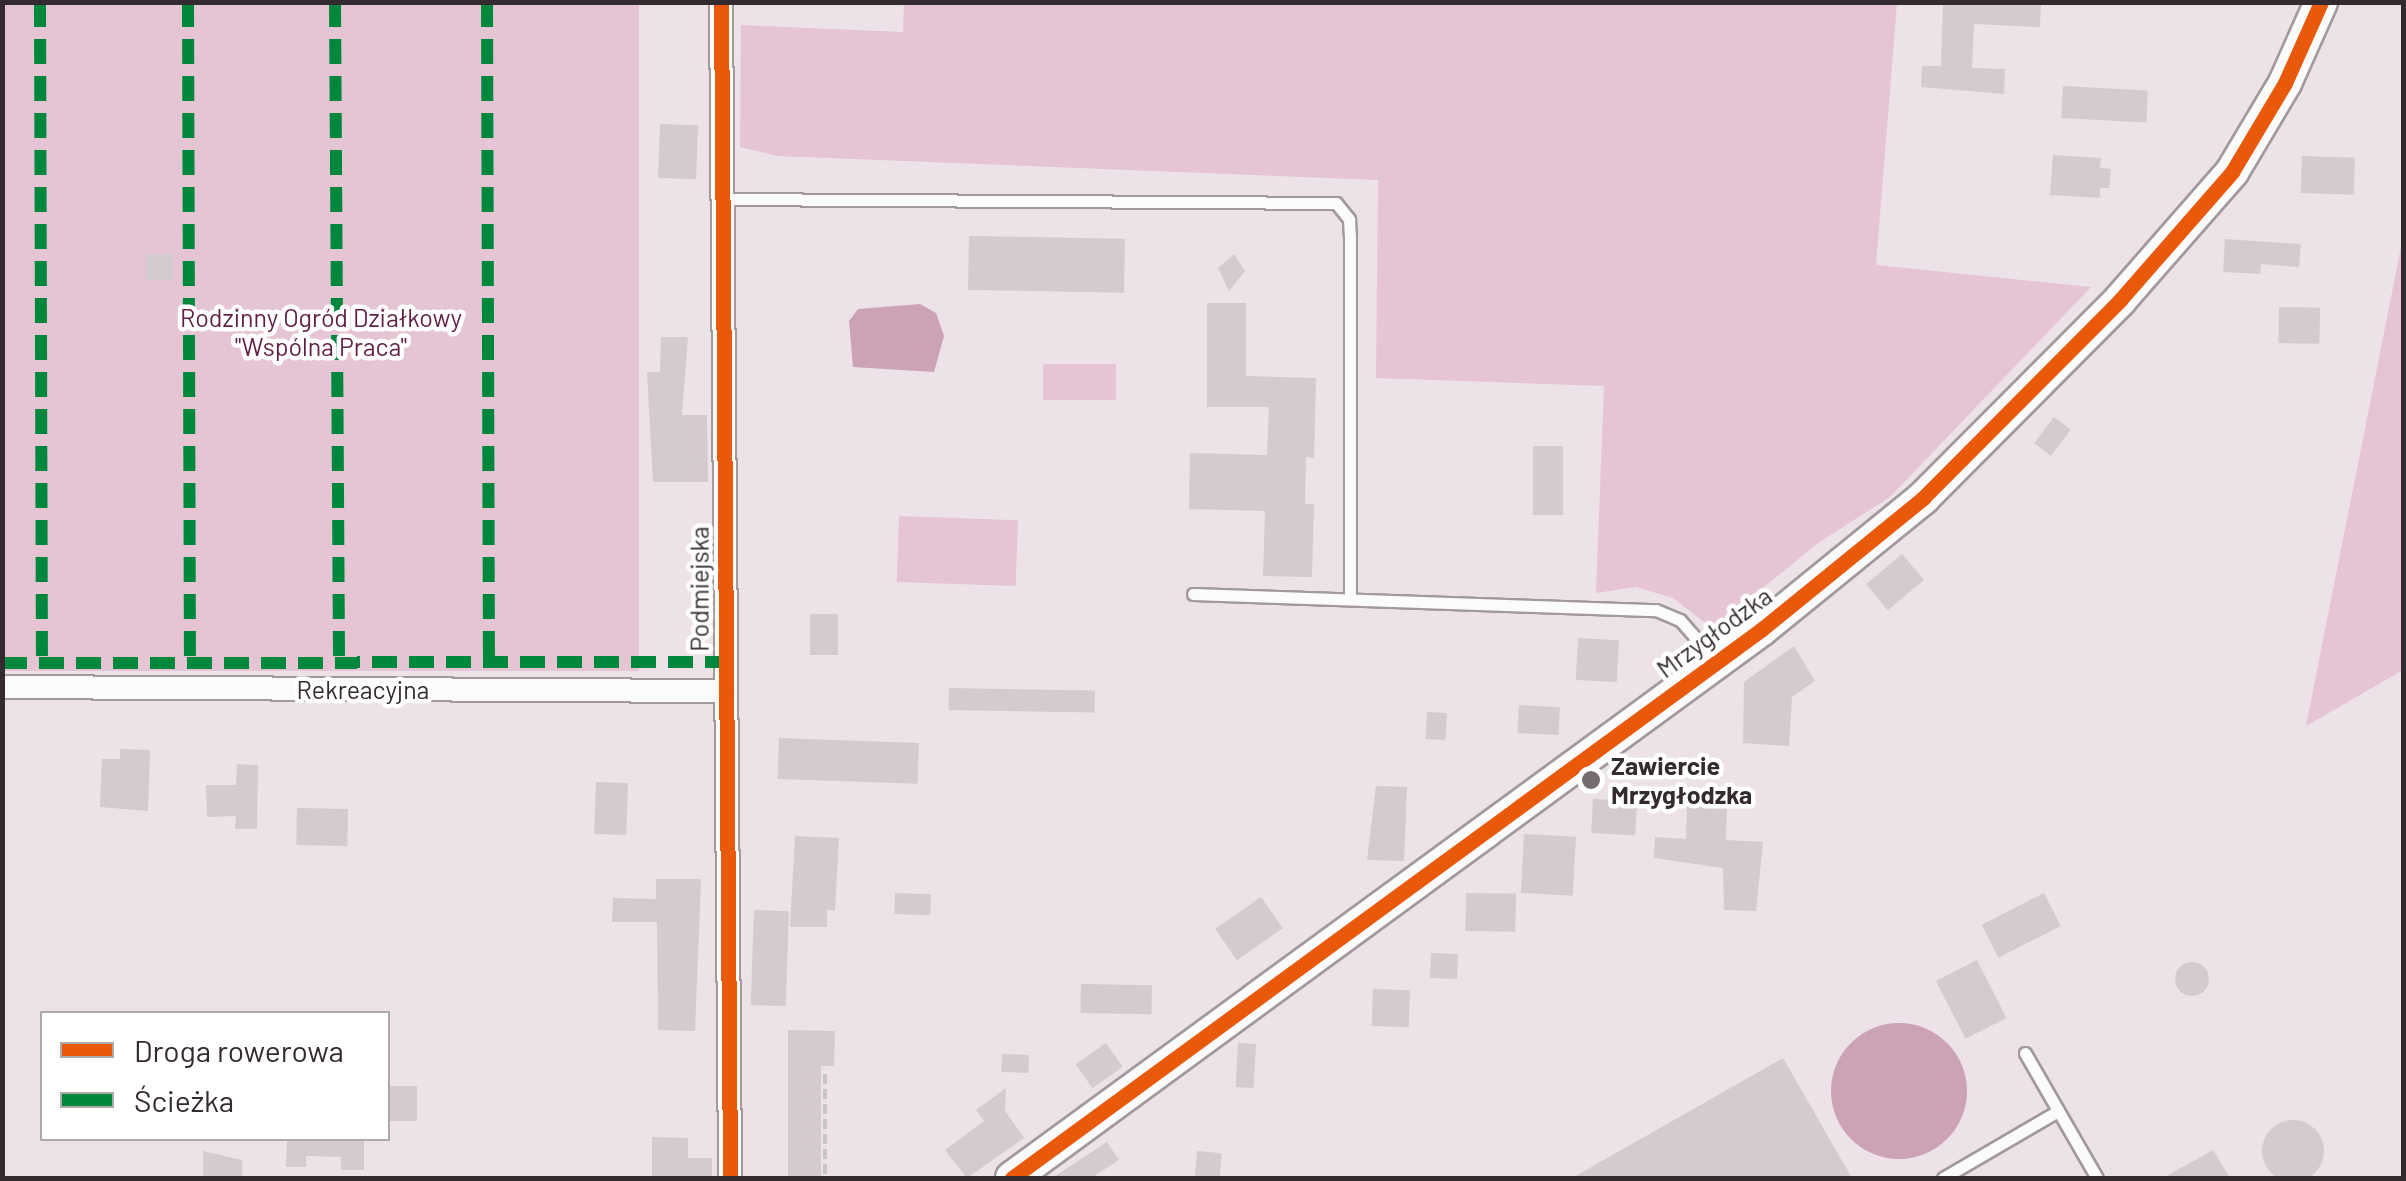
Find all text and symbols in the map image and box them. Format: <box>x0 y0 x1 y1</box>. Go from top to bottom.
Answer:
park label: Rodzinny Ogród Działkowy "Wspólna Praca" <box>180 303 462 362</box>
street label: Podmiejska <box>684 526 714 652</box>
street label: Mrzygłodzka <box>1651 580 1777 684</box>
street label: Rekreacyjna <box>297 674 429 704</box>
place label: Zawiercie Mrzygłodzka <box>1611 751 1752 810</box>
marker: Zawiercie Mrzygłodzka <box>1580 769 1602 791</box>
legend <box>40 1011 390 1141</box>
text: Droga rowerowa <box>134 1032 344 1068</box>
text: Ścieżka <box>134 1082 234 1118</box>

